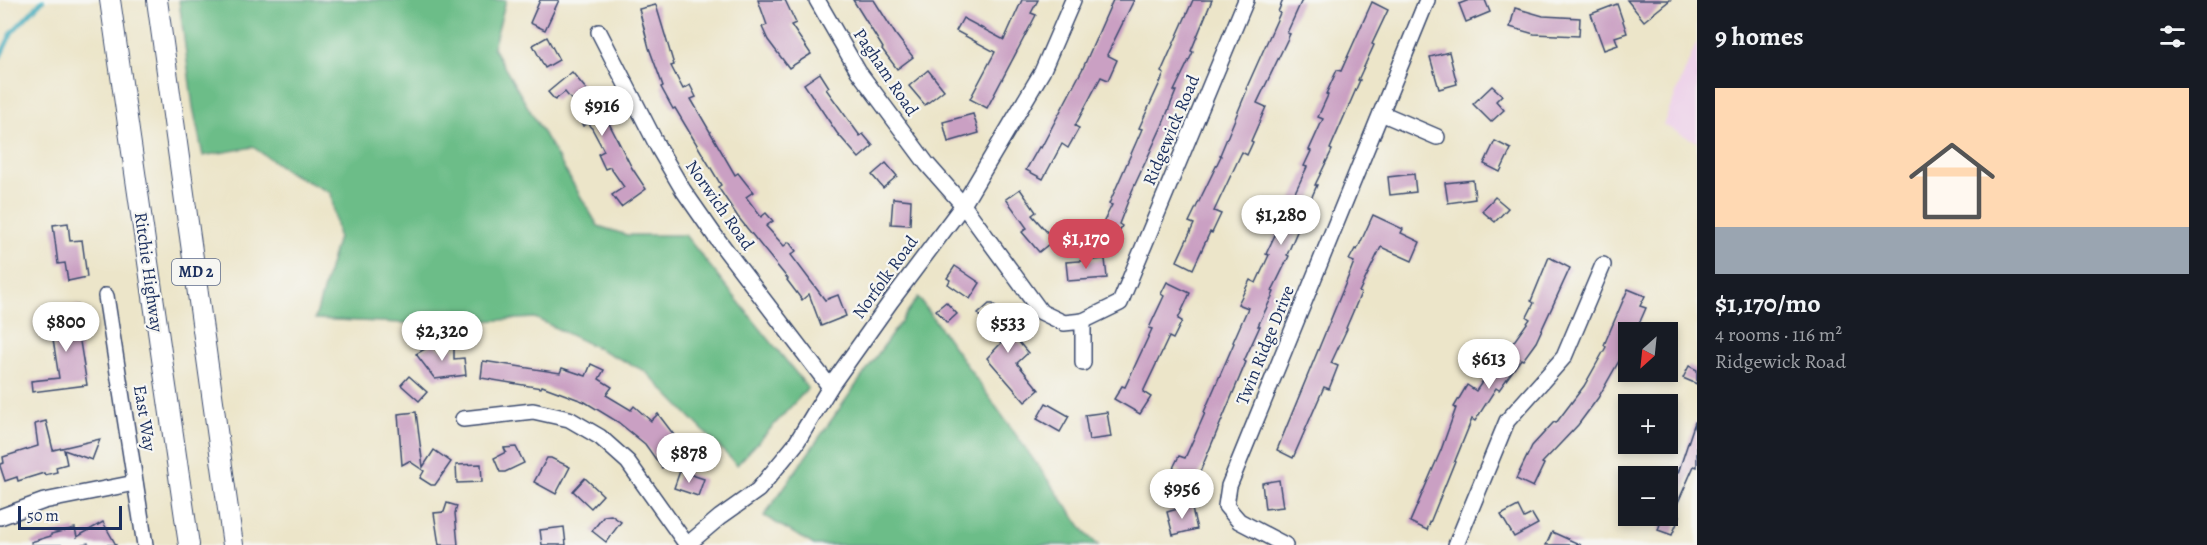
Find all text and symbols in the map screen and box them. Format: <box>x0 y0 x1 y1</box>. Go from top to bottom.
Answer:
text: 9 homes <box>1715 19 1804 54</box>
icon: filters <box>2156 20 2189 53</box>
street label: Pagham Road <box>848 23 924 121</box>
street label: Ridgewick Road <box>1137 71 1205 189</box>
pin: $916 <box>566 86 638 137</box>
text: $916 <box>584 92 620 119</box>
icon: home <box>1898 127 2006 235</box>
street label: Norwich Road <box>680 155 760 255</box>
pin: $1,280 <box>1232 195 1330 246</box>
text: $1,280 <box>1255 201 1307 228</box>
street label: Ritchie Highway <box>129 210 169 335</box>
pin: $1,170 <box>1037 219 1135 270</box>
text: $1,170 <box>1062 225 1110 252</box>
street label: Norfolk Road <box>847 230 924 323</box>
road number: MD 2 <box>172 259 220 285</box>
street label: Twin Ridge Drive <box>1230 282 1300 408</box>
text: $1,170/mo <box>1715 286 1821 321</box>
pin: $800 <box>30 302 102 353</box>
pin: $533 <box>972 303 1044 354</box>
text: $800 <box>46 308 86 335</box>
text: $533 <box>990 309 1026 336</box>
pin: $2,320 <box>393 311 491 362</box>
text: $2,320 <box>416 317 468 344</box>
text: 4 rooms · 116 m² <box>1715 321 1842 348</box>
north arrow <box>1618 322 1678 382</box>
map controls <box>1618 322 1678 526</box>
pin: $613 <box>1453 339 1525 390</box>
text: $613 <box>1472 345 1506 372</box>
text: Ridgewick Road <box>1715 348 1846 375</box>
street label: East Way <box>128 383 162 454</box>
button: + <box>1618 394 1678 454</box>
pin: $878 <box>653 433 725 484</box>
text: $878 <box>670 439 708 466</box>
button: − <box>1618 466 1678 526</box>
pin: $956 <box>1146 469 1218 520</box>
text: $956 <box>1164 475 1200 502</box>
scale bar <box>18 503 122 530</box>
text: 50 m <box>27 505 59 527</box>

